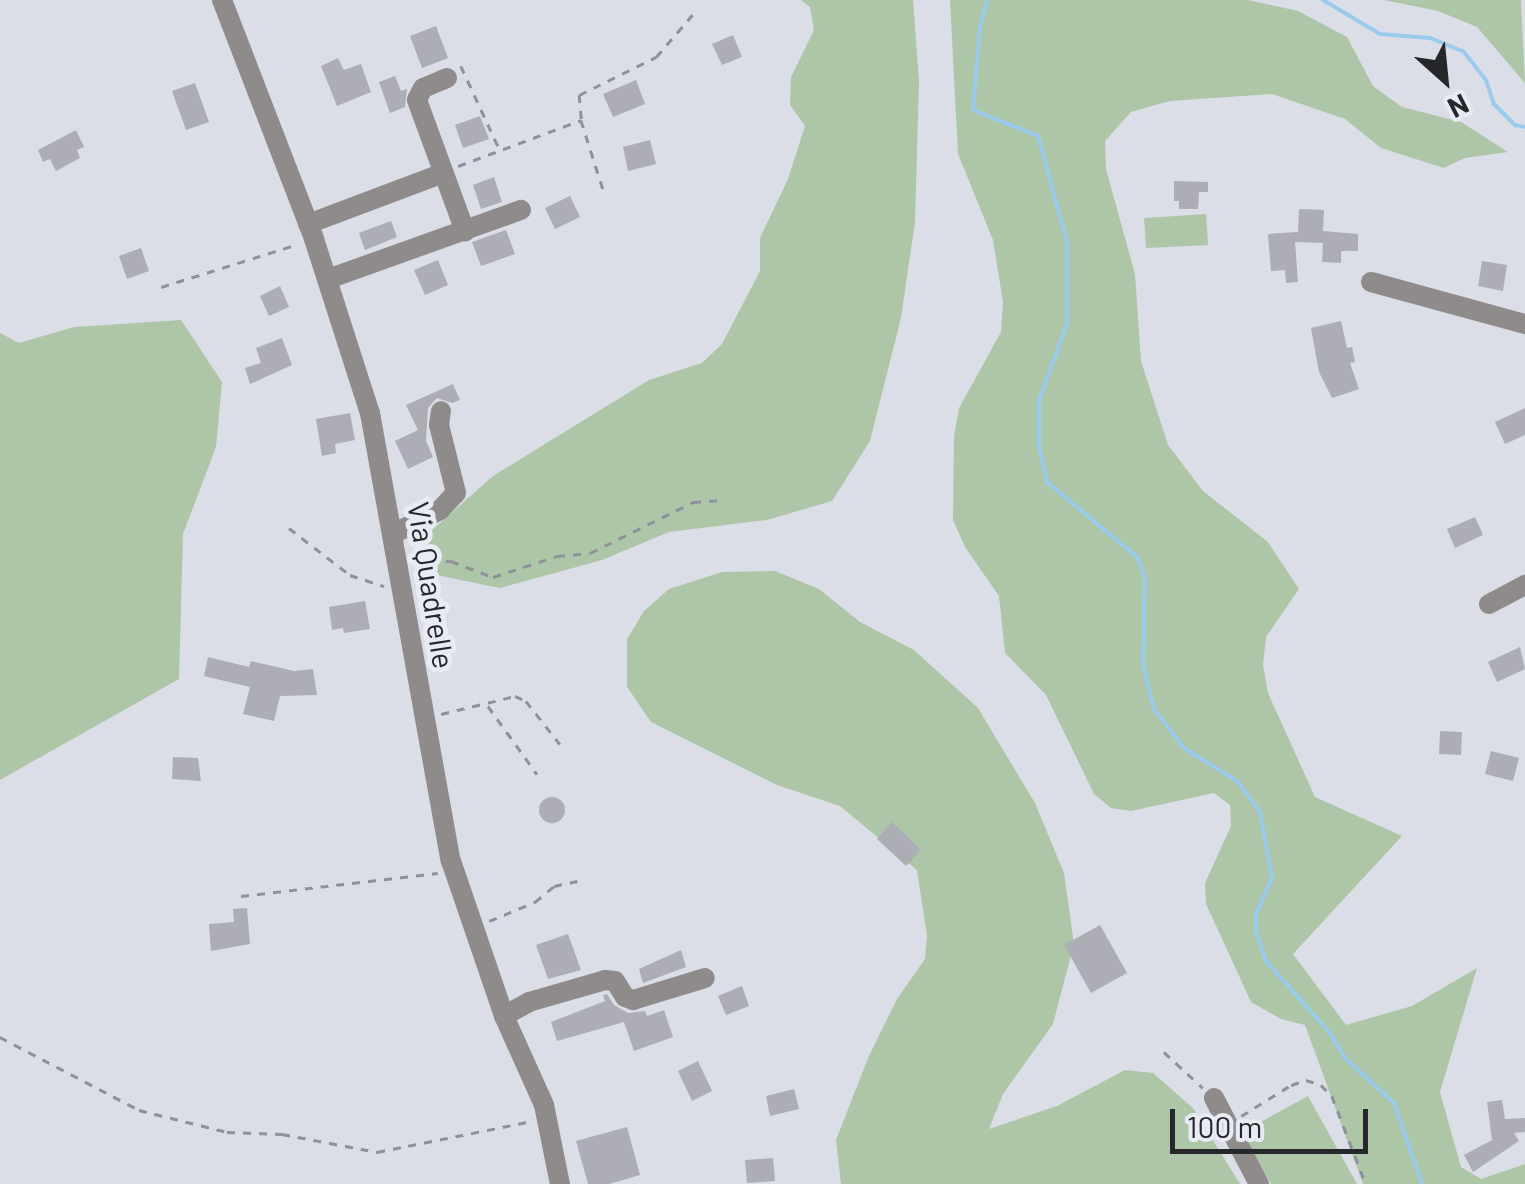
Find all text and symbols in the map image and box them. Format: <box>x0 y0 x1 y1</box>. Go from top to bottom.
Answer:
north arrow <box>1395 30 1495 130</box>
text: N <box>1443 87 1475 126</box>
street label: Via Quadrelle <box>401 499 463 671</box>
scale bar <box>1175 1089 1372 1151</box>
text: 100 m <box>1187 1108 1262 1144</box>

